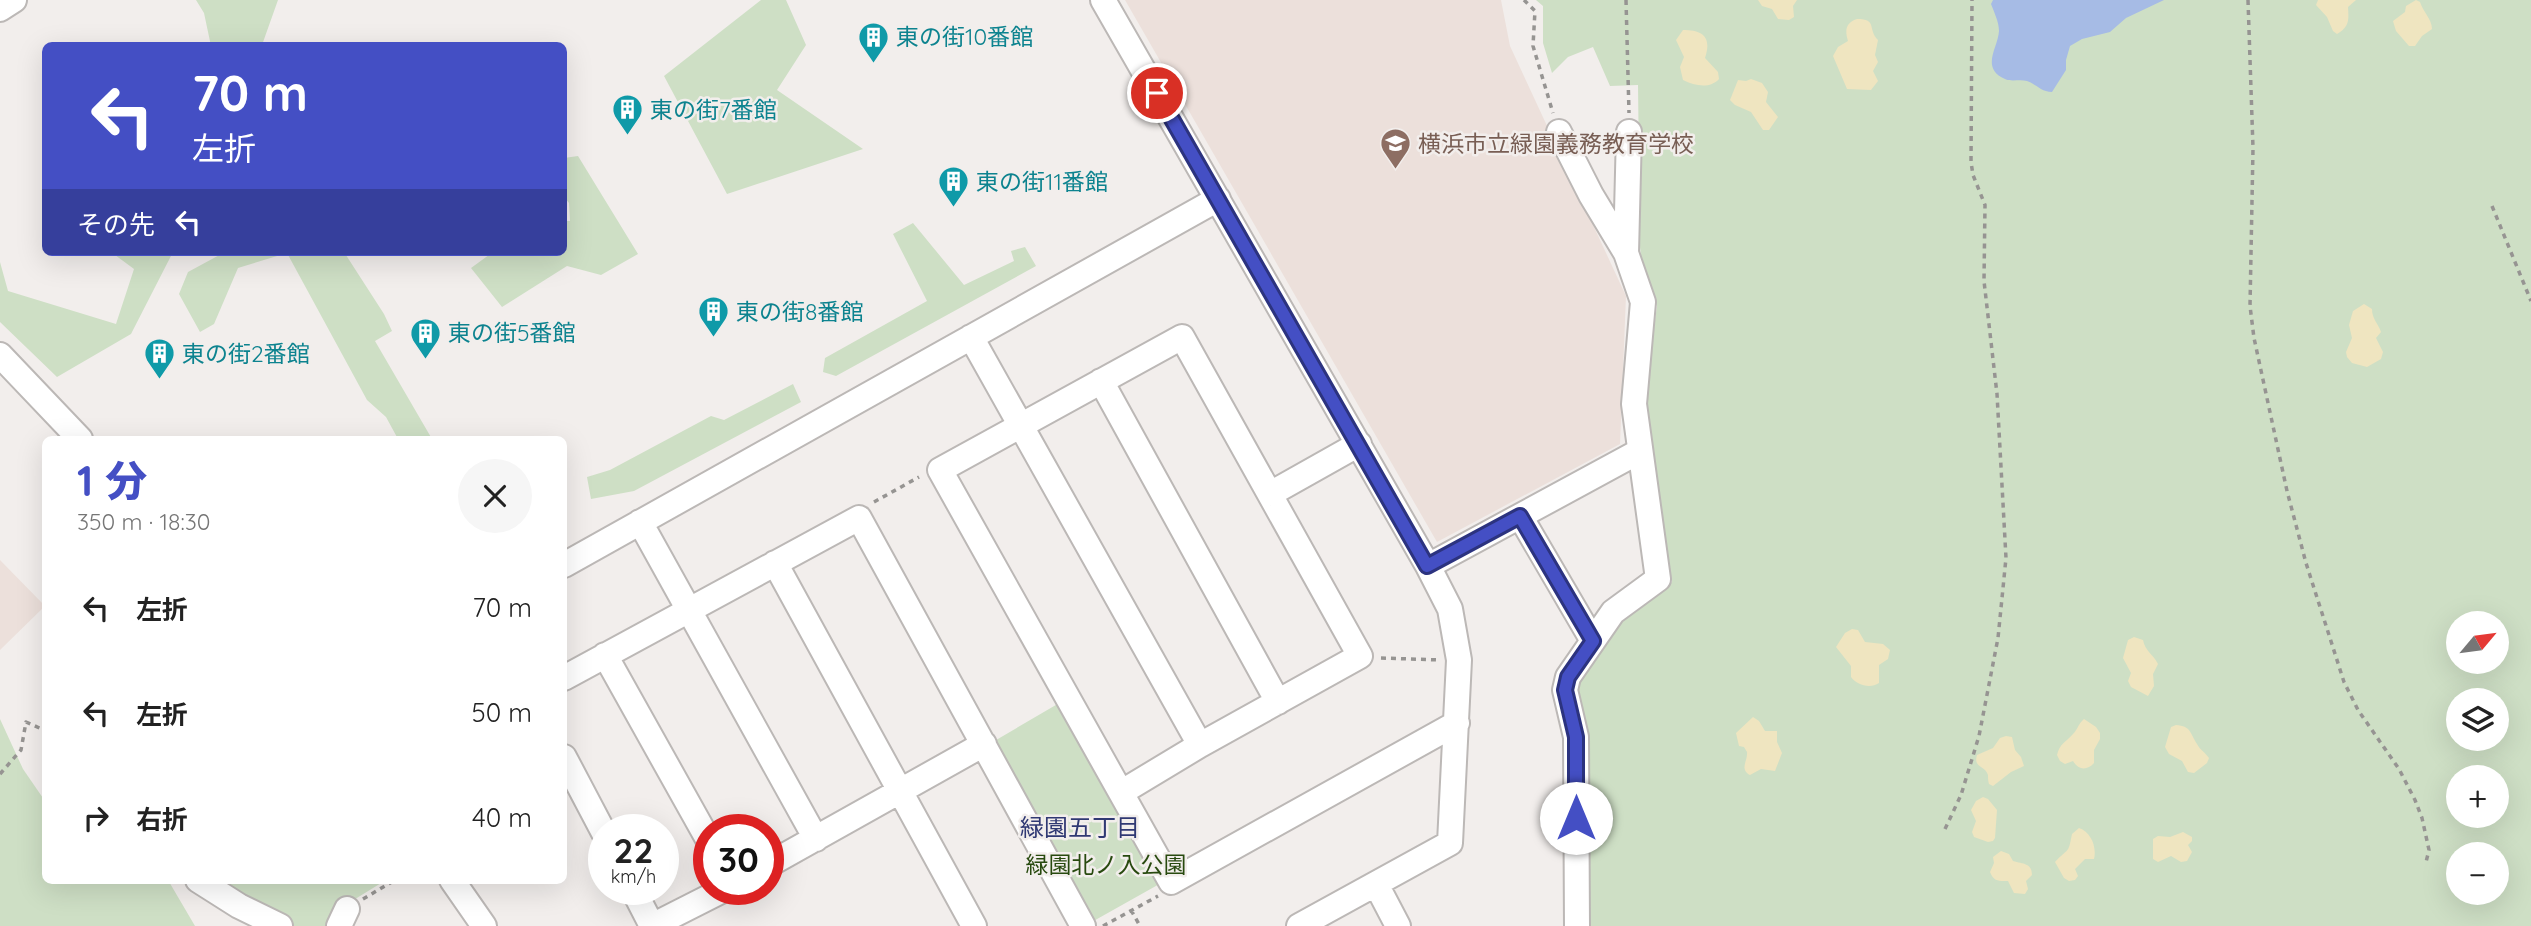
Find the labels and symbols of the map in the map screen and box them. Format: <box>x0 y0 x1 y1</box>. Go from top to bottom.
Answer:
building icon: 東の街10番館 <box>856 20 890 64</box>
place label: 東の街10番館 <box>896 22 1033 51</box>
pin <box>1127 63 1187 123</box>
building icon: 東の街7番館 <box>610 93 644 137</box>
place label: 東の街7番館 <box>650 95 777 124</box>
school or university icon: 横浜市立緑園義務教育学校 <box>1378 127 1412 171</box>
place label: 横浜市立緑園義務教育学校 <box>1418 129 1694 158</box>
building icon: 東の街11番館 <box>936 165 970 209</box>
place label: 東の街11番館 <box>976 167 1108 196</box>
building icon: 東の街8番館 <box>696 295 730 339</box>
place label: 東の街8番館 <box>736 297 863 326</box>
building icon: 東の街5番館 <box>408 316 442 360</box>
place label: 東の街5番館 <box>448 318 576 347</box>
building icon: 東の街2番館 <box>142 337 176 381</box>
place label: 東の街2番館 <box>182 339 310 368</box>
north arrow <box>2446 611 2510 674</box>
position arrow <box>1539 781 1613 855</box>
district label: 緑園五丁目 <box>1020 812 1140 842</box>
speed limit sign: 30 <box>693 814 784 905</box>
park label: 緑園北ノ入公園 <box>1026 850 1187 879</box>

